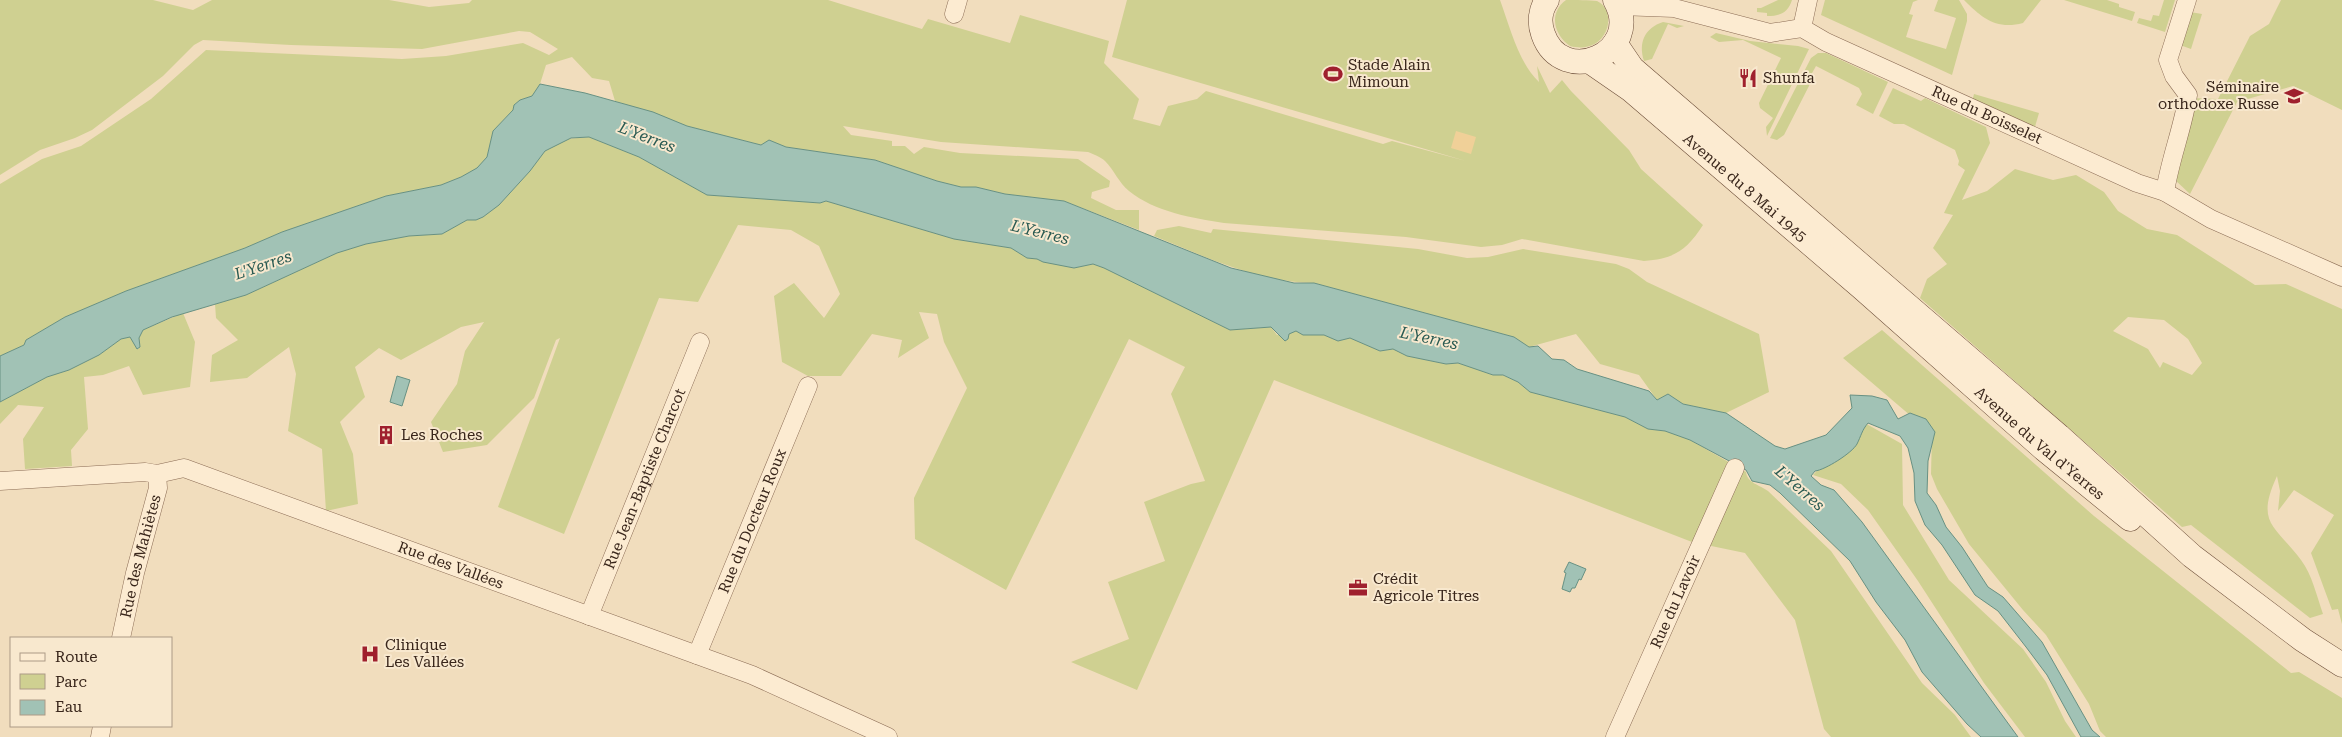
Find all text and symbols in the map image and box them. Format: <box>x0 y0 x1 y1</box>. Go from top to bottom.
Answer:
place label: Stade Alain Mimoun <box>1348 56 1431 91</box>
sports icon: Stade Alain Mimoun <box>1322 63 1344 85</box>
restaurant icon: Shunfa <box>1737 67 1759 89</box>
place label: Shunfa <box>1763 69 1815 87</box>
place label: Séminaire orthodoxe Russe <box>2158 78 2279 113</box>
street label: Rue du Boisselet <box>1929 82 2045 148</box>
school or university icon: Séminaire orthodoxe Russe <box>2283 85 2305 107</box>
water label: L'Yerres <box>615 117 678 156</box>
street label: Avenue du 8 Mai 1945 <box>1679 130 1810 246</box>
water label: L'Yerres <box>1008 215 1071 248</box>
water label: L'Yerres <box>231 246 294 284</box>
water label: L'Yerres <box>1397 322 1460 353</box>
street label: Avenue du Val d'Yerres <box>1971 383 2108 503</box>
street label: Rue Jean-Baptiste Charcot <box>600 385 689 572</box>
building icon: Les Roches <box>375 424 397 446</box>
place label: Les Roches <box>401 426 482 444</box>
street label: Rue du Docteur Roux <box>715 446 790 596</box>
water label: L'Yerres <box>1771 461 1829 515</box>
street label: Rue des Mahiètes <box>117 493 165 619</box>
street label: Rue des Vallées <box>396 538 506 593</box>
street label: Rue du Lavoir <box>1647 552 1704 651</box>
place label: Crédit Agricole Titres <box>1373 570 1479 605</box>
office icon: Crédit Agricole Titres <box>1347 577 1369 599</box>
place label: Clinique Les Vallées <box>385 636 464 671</box>
legend <box>10 637 172 727</box>
hospital icon: Clinique Les Vallées <box>359 643 381 665</box>
text: Route <box>55 648 97 666</box>
text: Parc <box>55 673 87 691</box>
text: Eau <box>55 698 83 716</box>

